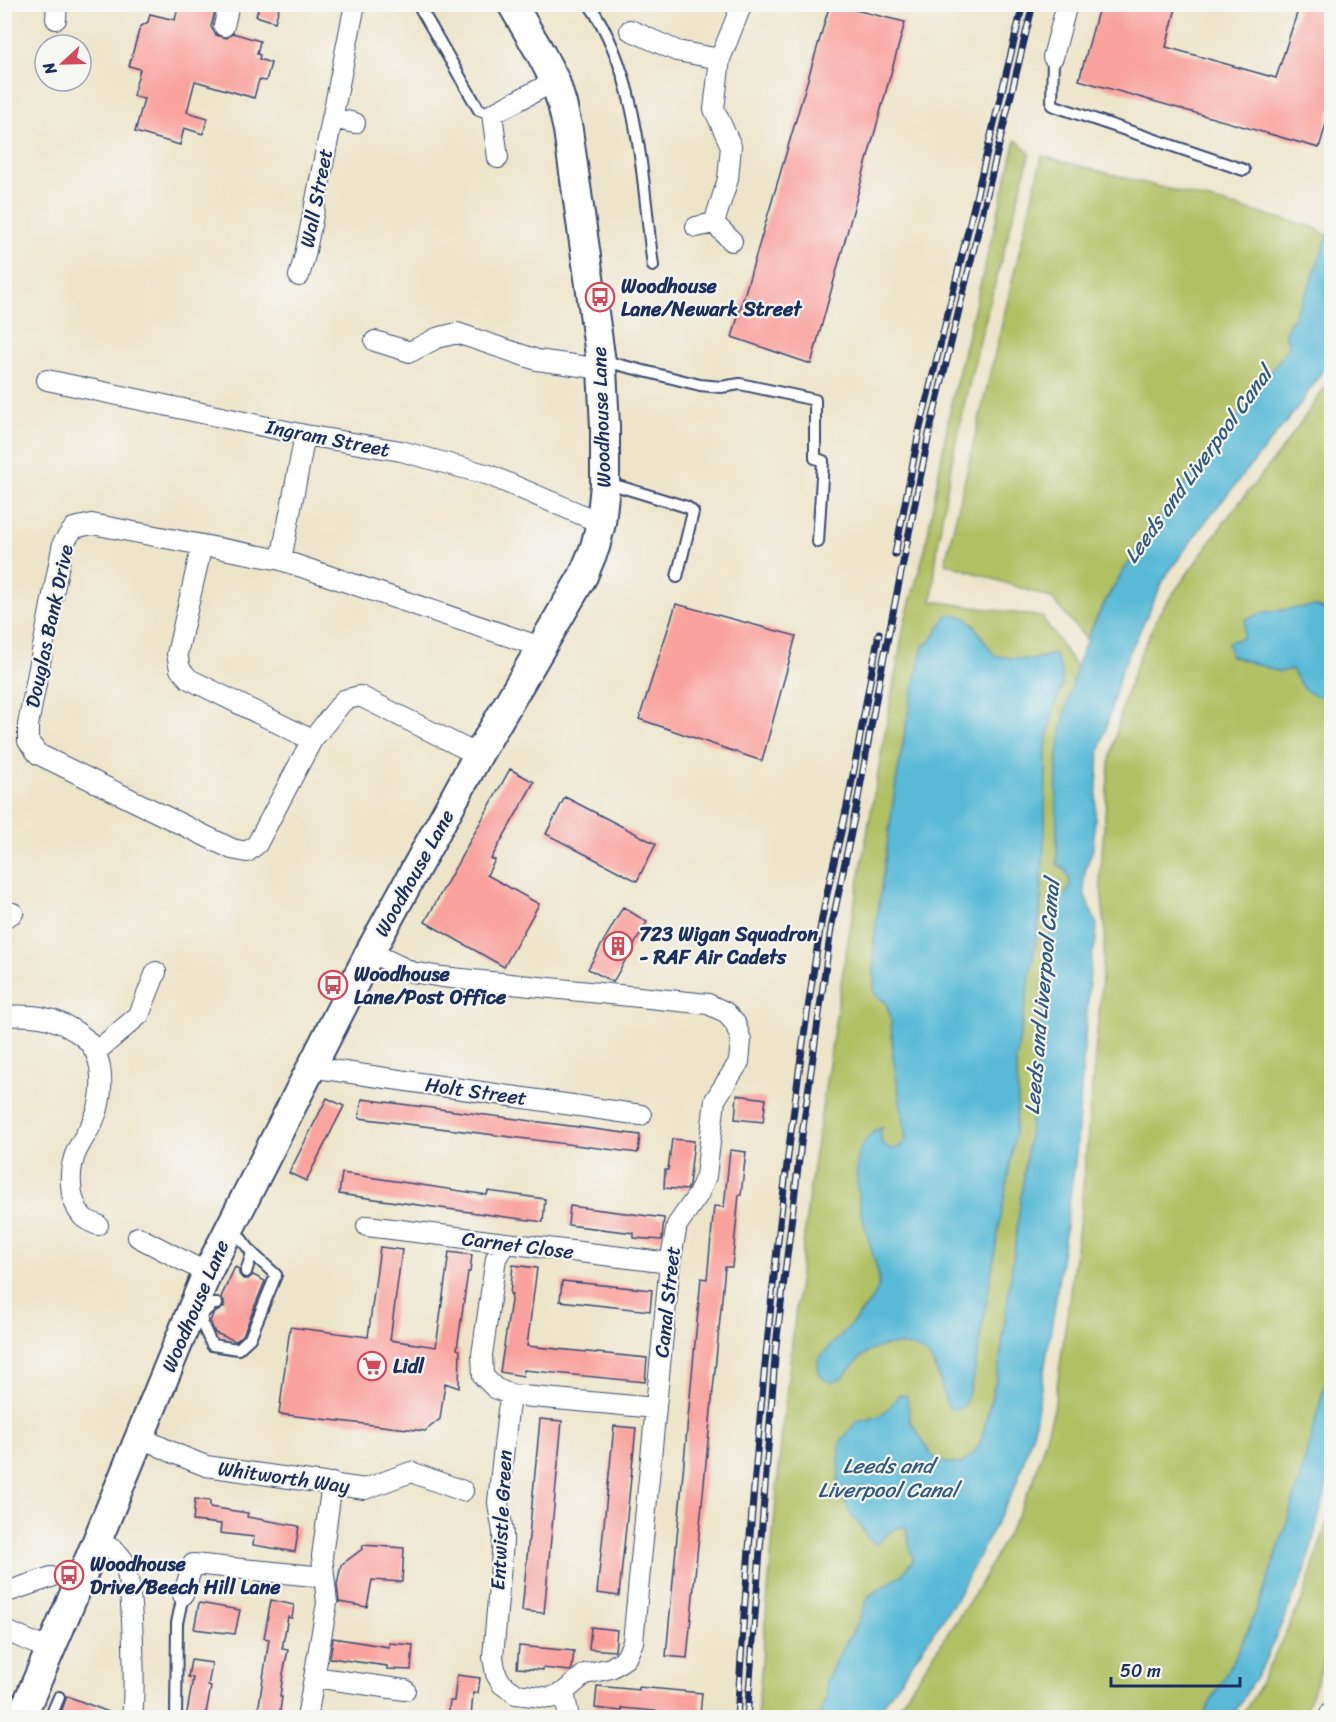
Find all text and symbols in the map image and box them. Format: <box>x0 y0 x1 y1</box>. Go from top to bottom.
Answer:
north arrow <box>33 33 93 93</box>
text: N <box>34 57 65 80</box>
street label: Wall Street <box>290 145 343 251</box>
place label: Woodhouse Lane/Newark Street <box>621 269 803 327</box>
bus stop icon: Woodhouse Lane/Newark Street <box>584 281 616 313</box>
street label: Woodhouse Lane <box>582 346 621 488</box>
water label: Leeds and Liverpool Canal <box>1113 354 1286 572</box>
street label: Ingram Street <box>262 409 393 468</box>
street label: Douglas Bank Drive <box>15 541 84 711</box>
street label: Woodhouse Lane <box>365 803 464 944</box>
water label: Leeds and Liverpool Canal <box>1013 873 1072 1116</box>
place label: 723 Wigan Squadron - RAF Air Cadets <box>639 917 818 975</box>
building icon: 723 Wigan Squadron - RAF Air Cadets <box>602 930 634 962</box>
place label: Woodhouse Lane/Post Office <box>354 957 507 1015</box>
bus stop icon: Woodhouse Lane/Post Office <box>317 969 349 1001</box>
street label: Holt Street <box>423 1067 529 1116</box>
street label: Carnet Close <box>460 1221 576 1270</box>
street label: Woodhouse Lane <box>152 1234 239 1378</box>
street label: Canal Street <box>644 1244 691 1359</box>
place label: Lidl <box>393 1349 425 1384</box>
supermarket icon: Lidl <box>356 1350 388 1382</box>
water label: Leeds and Liverpool Canal <box>818 1447 963 1509</box>
street label: Entwistle Green <box>480 1449 523 1591</box>
street label: Whitworth Way <box>216 1451 353 1504</box>
place label: Woodhouse Drive/Beech Hill Lane <box>90 1547 281 1605</box>
bus stop icon: Woodhouse Drive/Beech Hill Lane <box>53 1559 85 1591</box>
scale bar <box>1111 1650 1240 1688</box>
text: 50 m <box>1120 1655 1161 1687</box>

